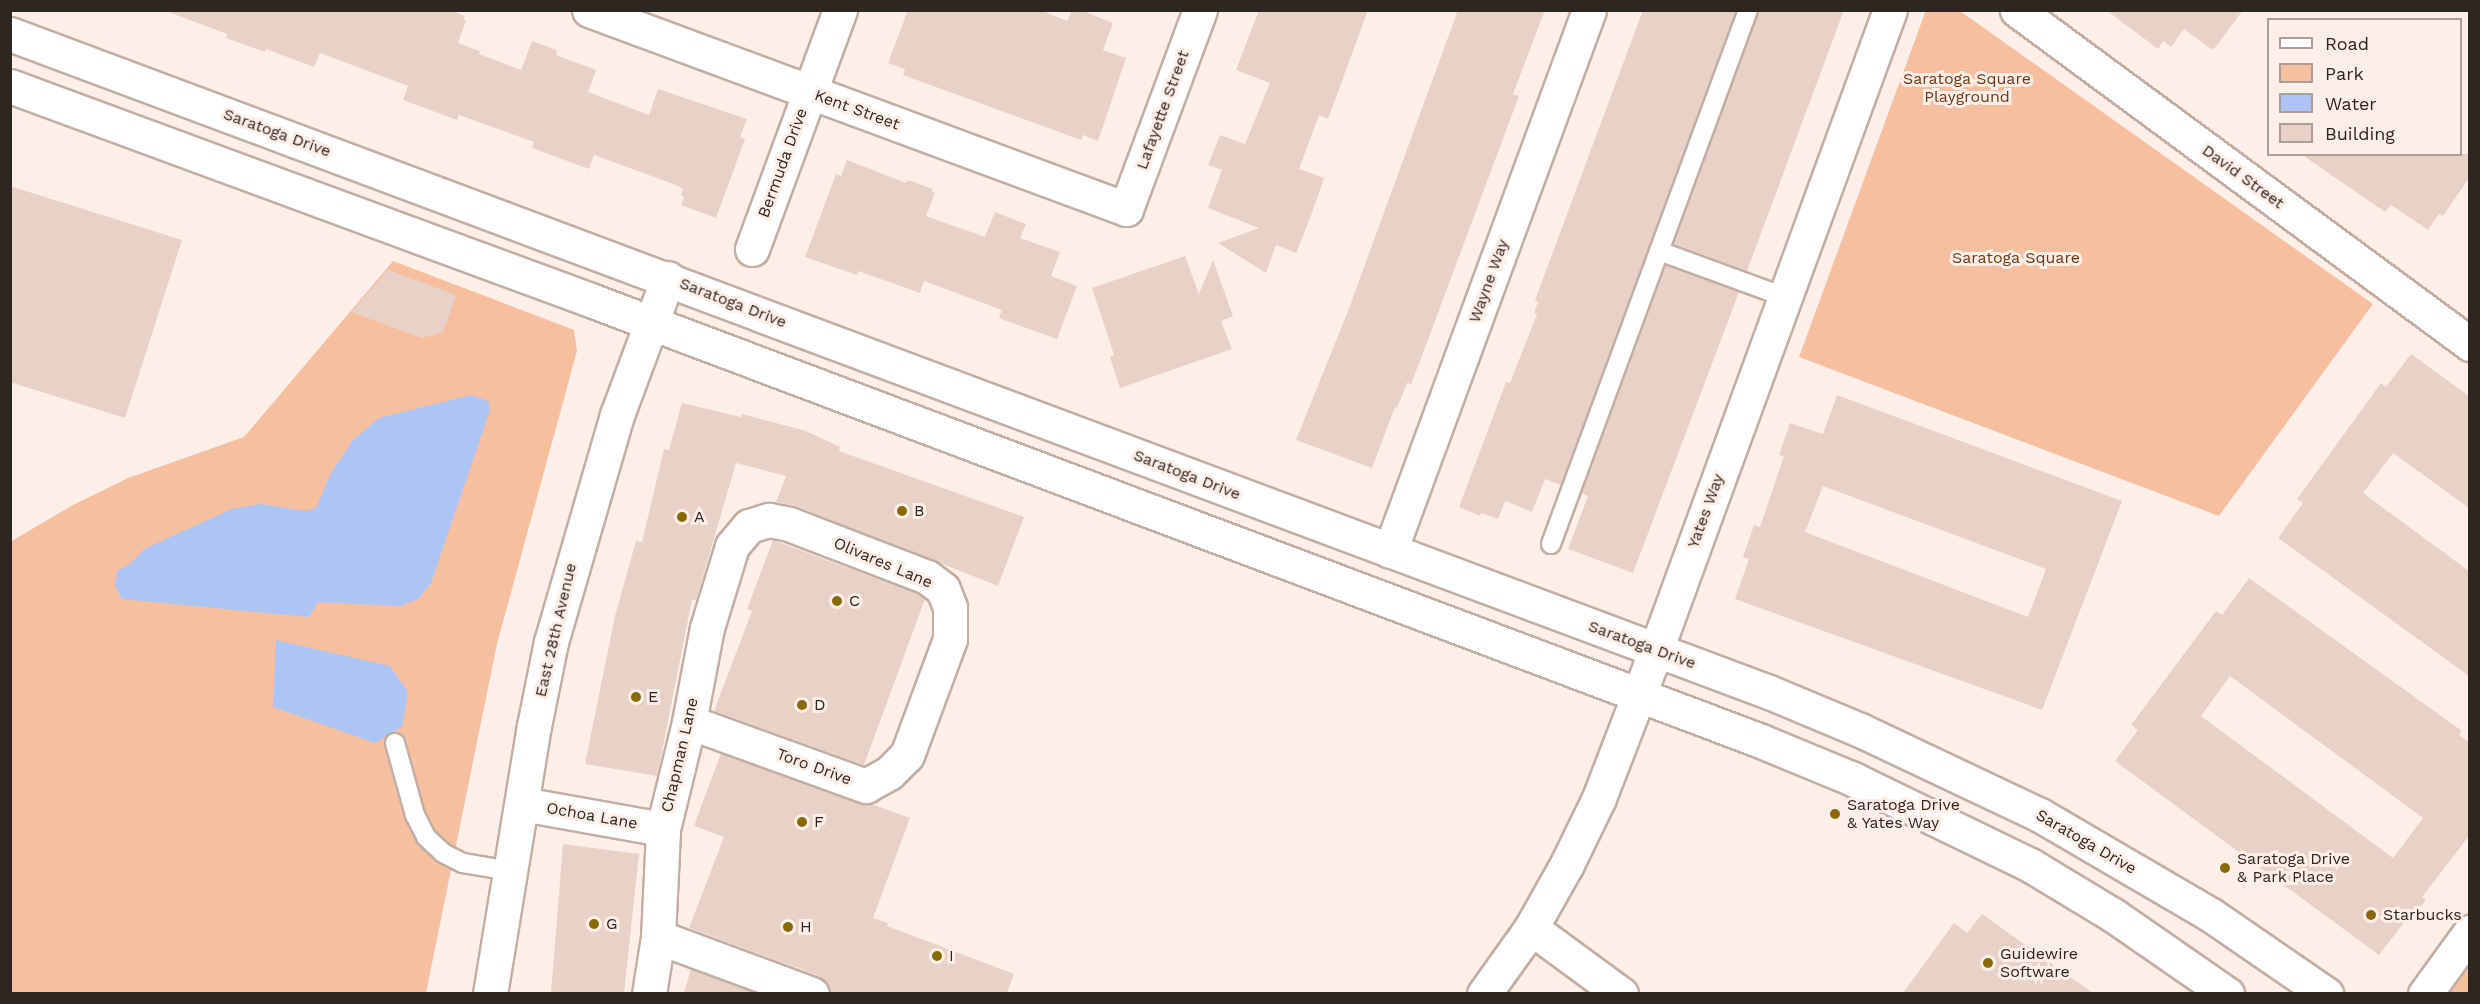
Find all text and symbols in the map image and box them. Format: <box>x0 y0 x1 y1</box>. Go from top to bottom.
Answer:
legend <box>2267 18 2462 156</box>
text: Road <box>2325 33 2369 54</box>
street label: Lafayette Street <box>1133 48 1193 172</box>
text: Park <box>2325 63 2364 84</box>
park label: Saratoga Square Playground <box>1903 69 2031 107</box>
street label: Kent Street <box>812 86 902 134</box>
text: Water <box>2325 93 2377 114</box>
street label: Saratoga Drive <box>220 105 334 161</box>
street label: Bermuda Drive <box>754 105 812 221</box>
text: Building <box>2325 123 2395 144</box>
street label: David Street <box>2198 141 2288 213</box>
street label: Wayne Way <box>1465 236 1513 326</box>
park label: Saratoga Square <box>1952 248 2080 268</box>
street label: Saratoga Drive <box>677 274 789 332</box>
street label: Saratoga Drive <box>1131 446 1243 504</box>
street label: Yates Way <box>1684 471 1728 551</box>
place label: B <box>914 501 924 521</box>
marker: B <box>895 504 909 518</box>
place label: A <box>694 507 705 527</box>
marker: A <box>675 510 689 524</box>
street label: Olivares Lane <box>831 534 935 592</box>
street label: East 28th Avenue <box>531 561 581 699</box>
place label: C <box>849 591 860 611</box>
marker: C <box>830 594 844 608</box>
street label: Saratoga Drive <box>1585 617 1699 673</box>
place label: E <box>648 687 658 707</box>
marker: E <box>629 690 643 704</box>
place label: D <box>814 695 826 715</box>
street label: Chapman Lane <box>657 696 703 814</box>
marker: D <box>795 698 809 712</box>
street label: Toro Drive <box>774 745 854 789</box>
place label: Saratoga Drive & Yates Way <box>1847 795 1960 833</box>
street label: Ochoa Lane <box>545 798 639 834</box>
street label: Saratoga Drive <box>2032 805 2140 879</box>
marker: Saratoga Drive & Yates Way <box>1828 807 1842 821</box>
place label: F <box>814 812 824 832</box>
marker: F <box>795 815 809 829</box>
place label: Saratoga Drive & Park Place <box>2237 849 2350 887</box>
marker: Saratoga Drive & Park Place <box>2218 861 2232 875</box>
place label: Starbucks <box>2383 905 2462 925</box>
marker: Starbucks <box>2364 908 2378 922</box>
place label: G <box>606 914 618 934</box>
marker: G <box>587 917 601 931</box>
place label: H <box>800 917 812 937</box>
marker: H <box>781 920 795 934</box>
place label: Guidewire Software <box>2000 944 2078 982</box>
place label: I <box>949 946 954 966</box>
marker: I <box>930 949 944 963</box>
marker: Guidewire Software <box>1981 956 1995 970</box>

